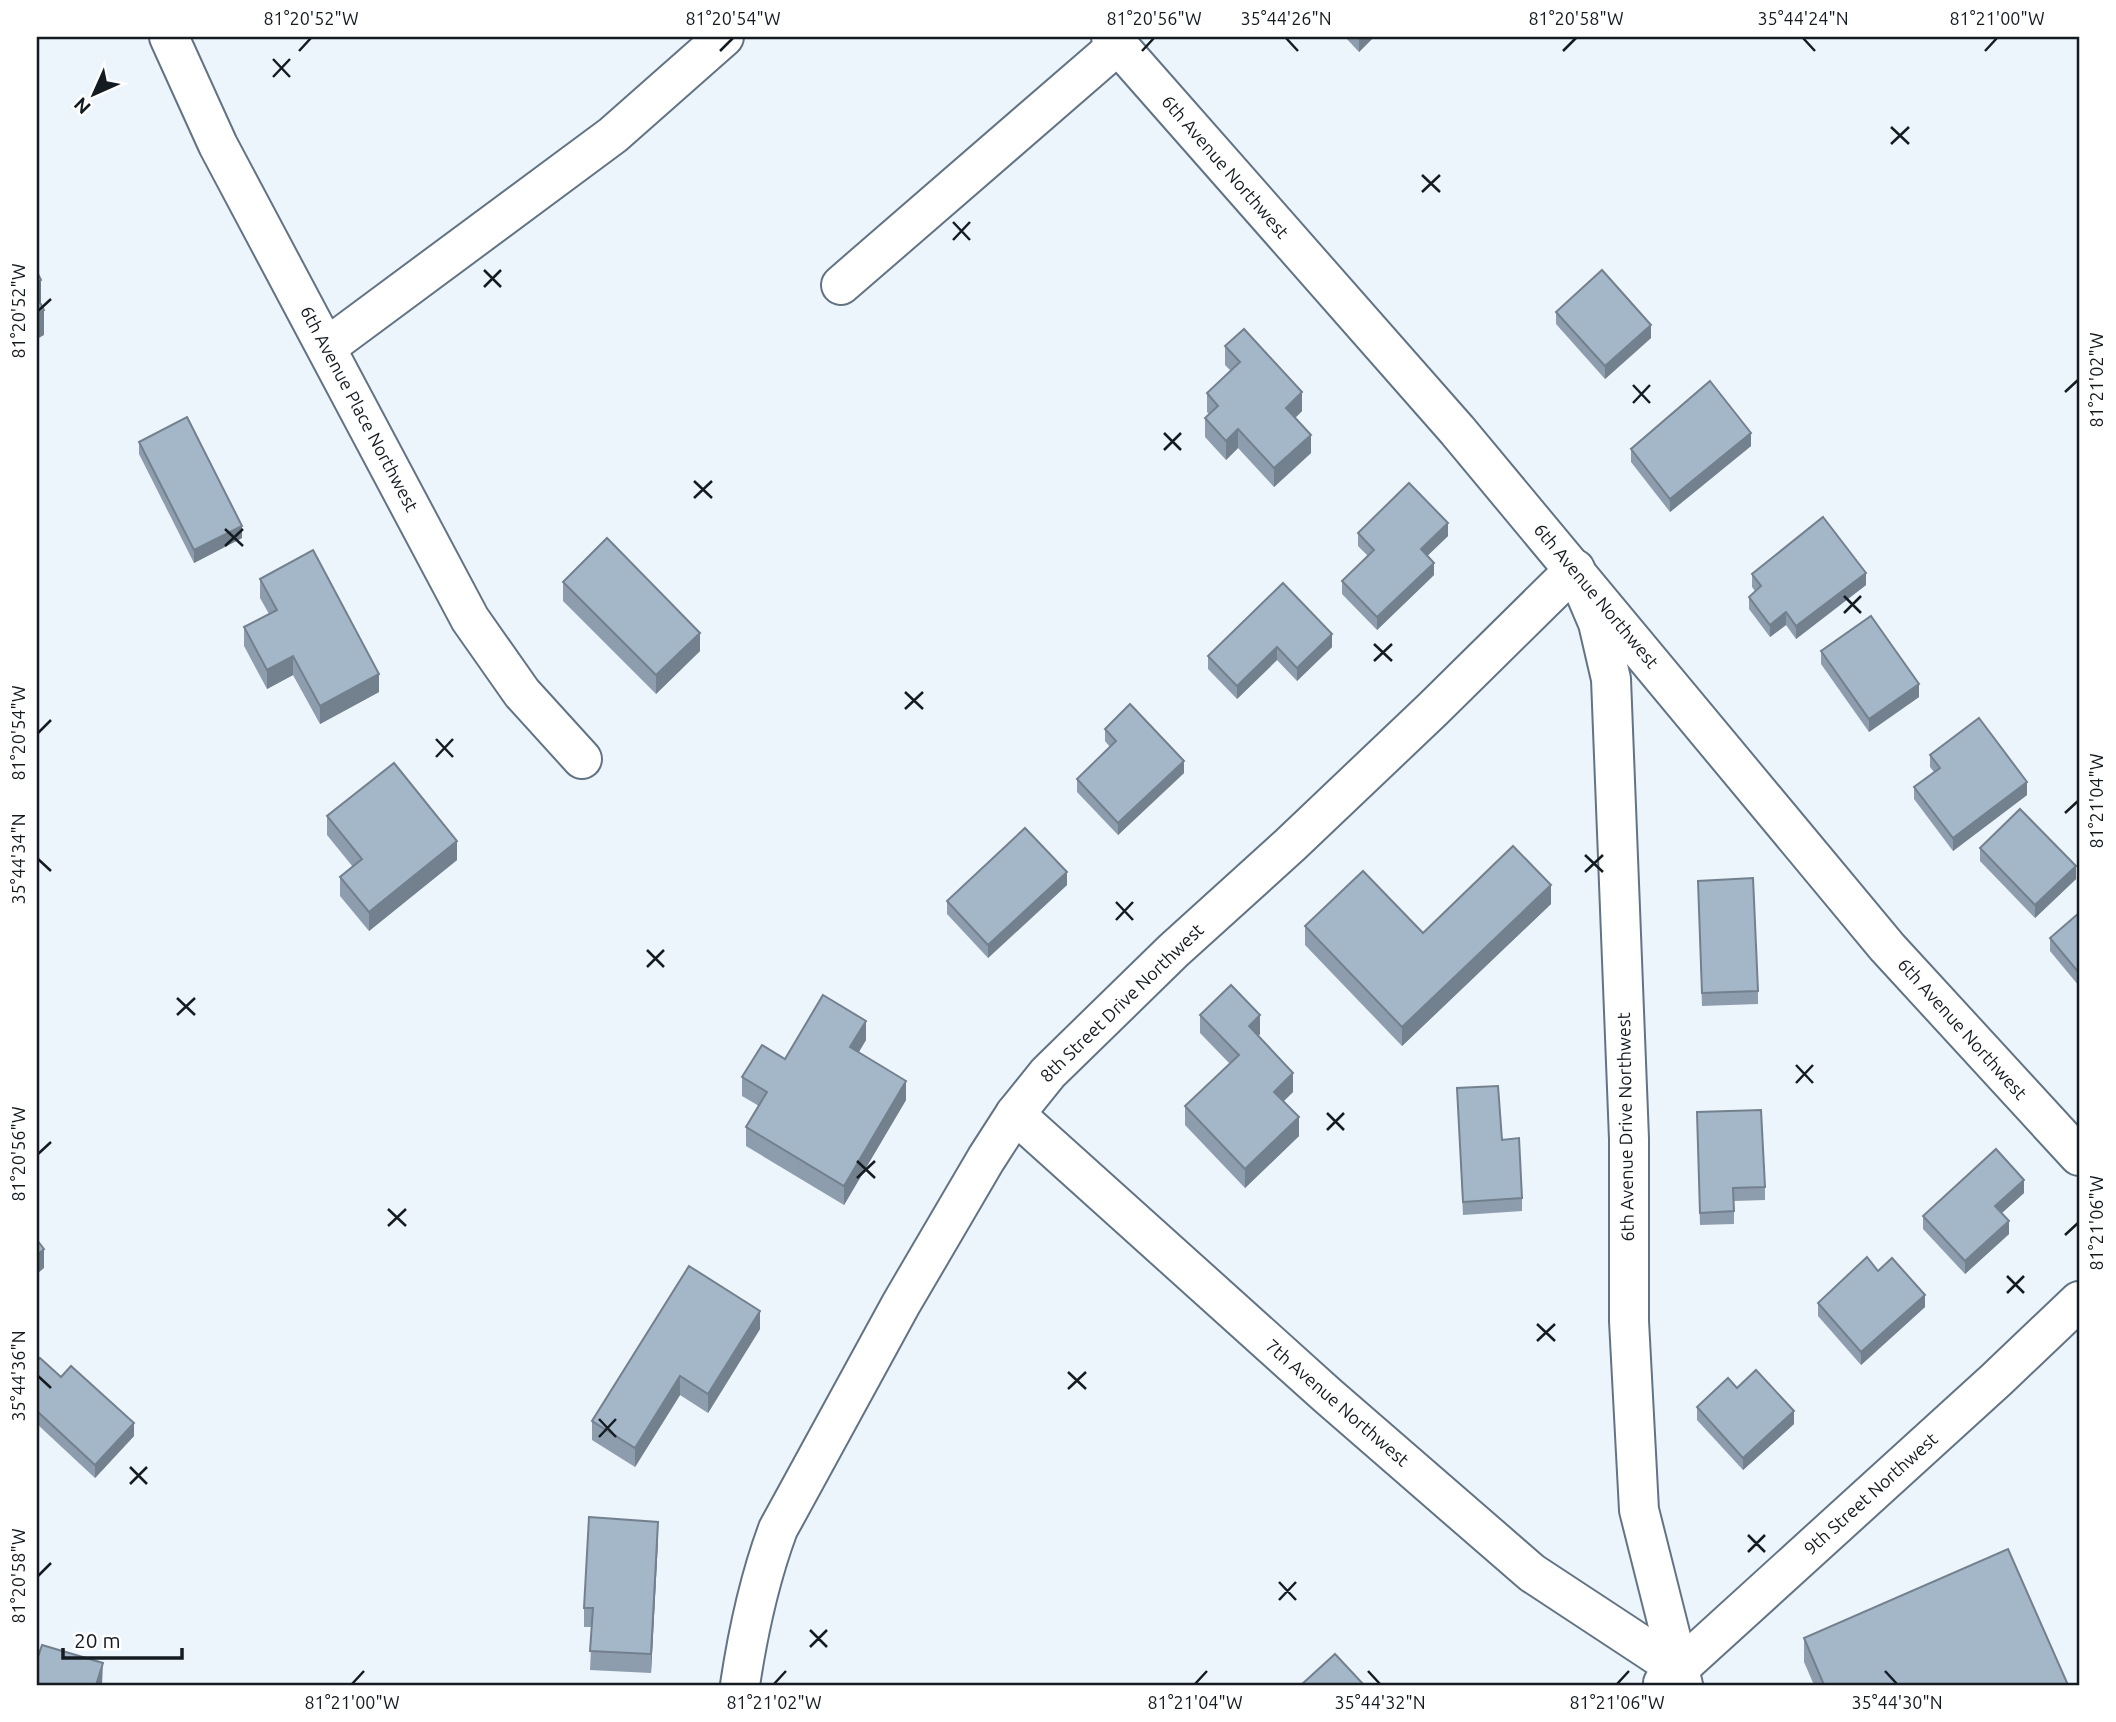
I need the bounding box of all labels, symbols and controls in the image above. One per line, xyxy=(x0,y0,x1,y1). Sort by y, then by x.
text: 81°20'52"W xyxy=(263,8,359,28)
text: 81°20'54"W xyxy=(685,8,781,28)
text: 81°20'56"W xyxy=(1106,8,1202,28)
text: 35°44'26"N xyxy=(1240,8,1332,28)
text: 81°20'58"W xyxy=(1528,8,1624,28)
text: 35°44'24"N xyxy=(1757,8,1849,28)
text: 81°21'00"W xyxy=(1949,8,2045,28)
north arrow xyxy=(60,60,130,130)
street label: 6th Avenue Northwest xyxy=(1158,91,1293,242)
text: N xyxy=(69,93,95,119)
text: 81°20'52"W xyxy=(8,263,28,359)
street label: 6th Avenue Place Northwest xyxy=(297,302,423,515)
text: 81°21'02"W xyxy=(2086,332,2106,428)
street label: 6th Avenue Northwest xyxy=(1530,519,1663,672)
text: 81°20'54"W xyxy=(8,685,28,781)
text: 81°21'04"W xyxy=(2086,753,2106,849)
text: 35°44'34"N xyxy=(8,813,28,905)
street label: 8th Street Drive Northwest xyxy=(1036,919,1207,1086)
street label: 6th Avenue Northwest xyxy=(1894,954,2031,1103)
street label: 6th Avenue Drive Northwest xyxy=(1613,1012,1637,1242)
text: 81°20'56"W xyxy=(8,1106,28,1202)
text: 81°21'06"W xyxy=(2086,1175,2106,1271)
text: 35°44'36"N xyxy=(8,1330,28,1422)
street label: 7th Avenue Northwest xyxy=(1262,1335,1413,1470)
street label: 9th Street Northwest xyxy=(1800,1428,1941,1558)
text: 81°20'58"W xyxy=(8,1528,28,1624)
scale bar xyxy=(63,1617,182,1661)
text: 20 m xyxy=(74,1628,121,1652)
text: 81°21'00"W xyxy=(304,1692,400,1712)
text: 81°21'02"W xyxy=(726,1692,822,1712)
text: 81°21'04"W xyxy=(1147,1692,1243,1712)
text: 35°44'32"N xyxy=(1334,1692,1426,1712)
text: 81°21'06"W xyxy=(1569,1692,1665,1712)
text: 35°44'30"N xyxy=(1851,1692,1943,1712)

